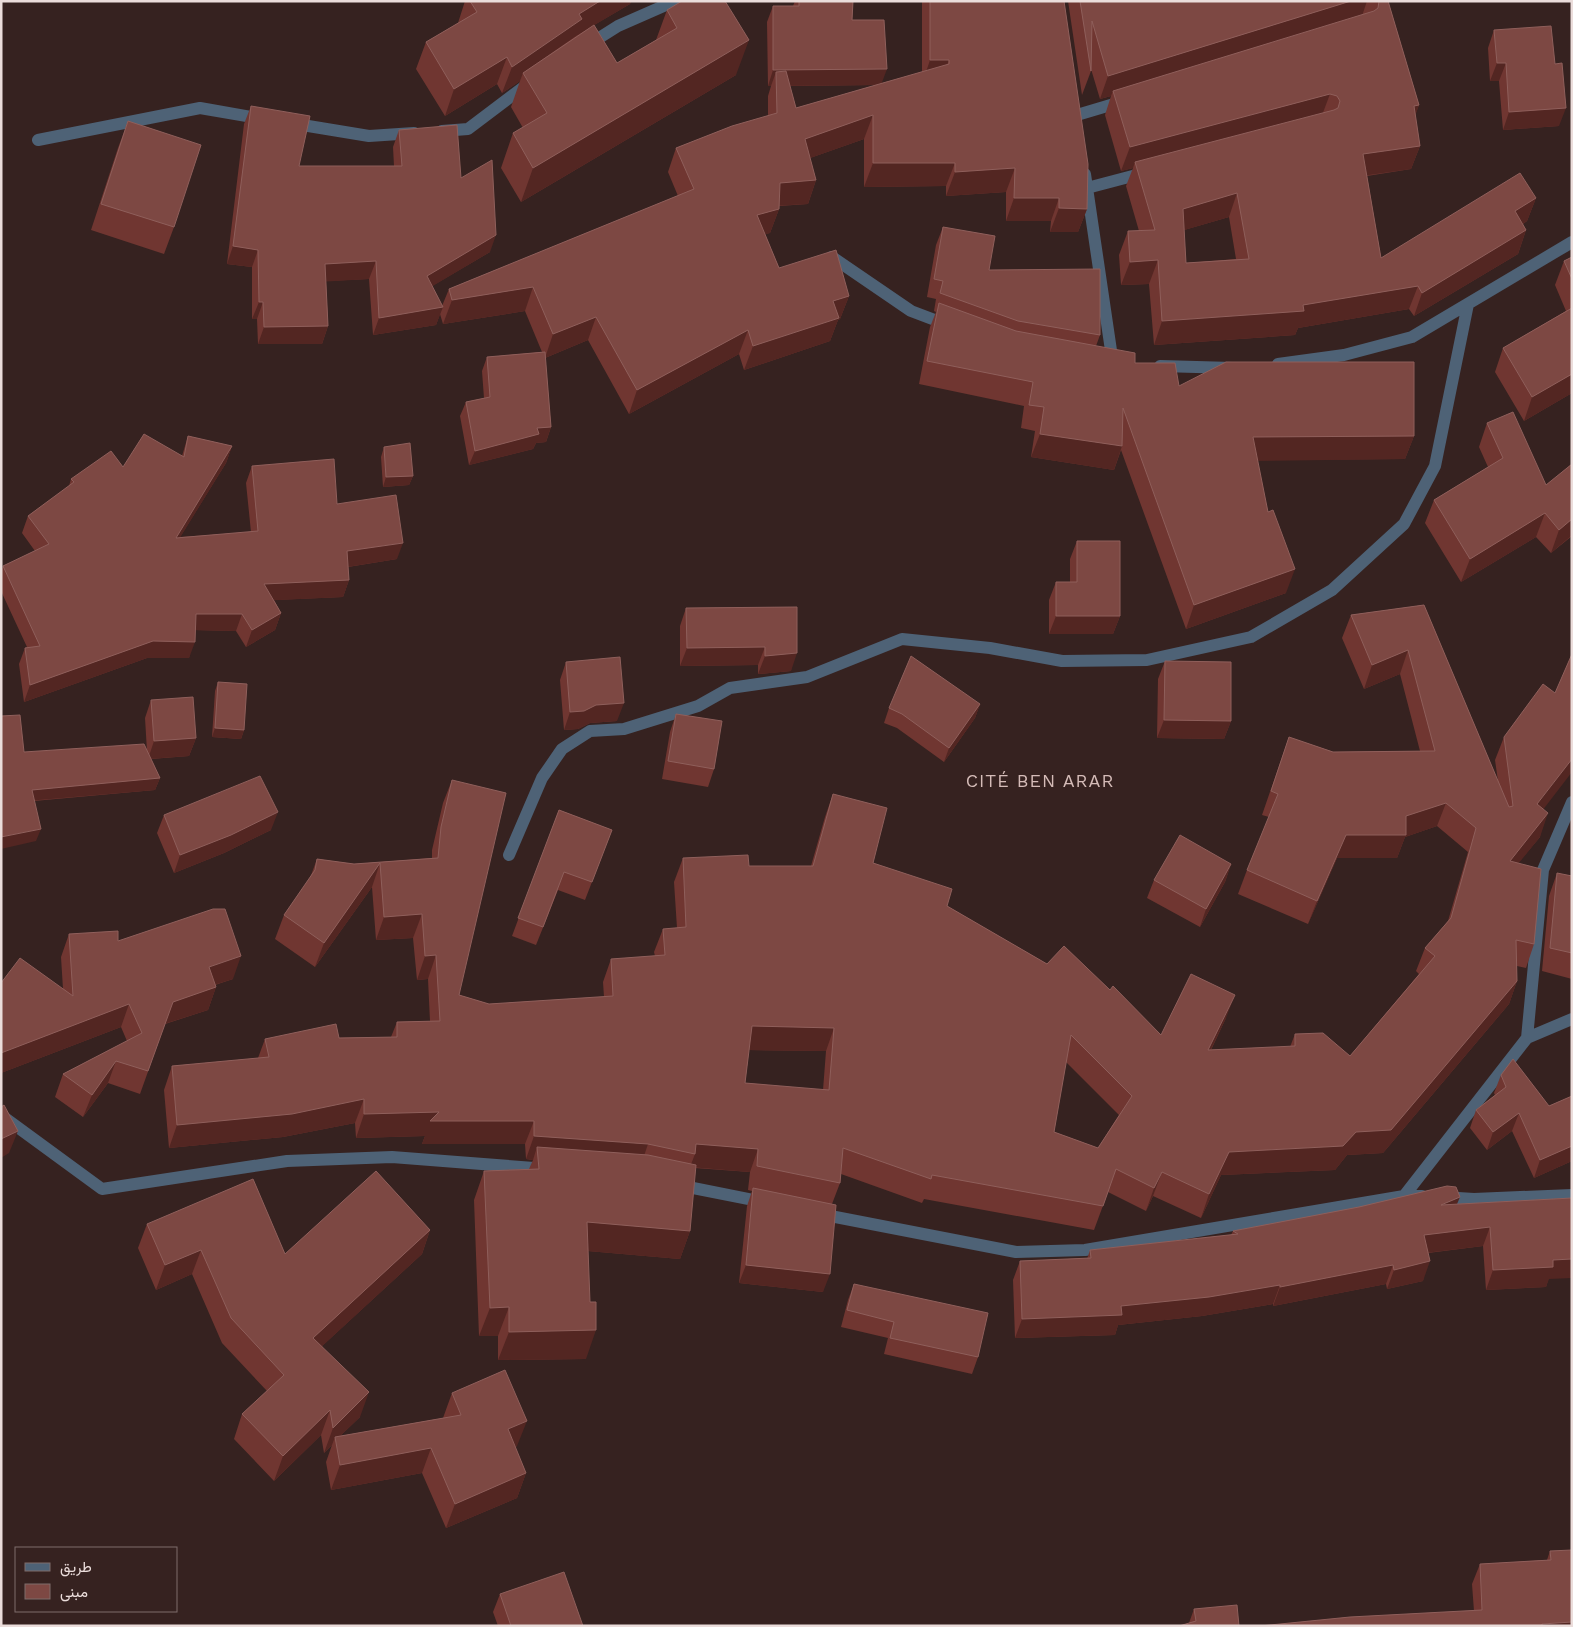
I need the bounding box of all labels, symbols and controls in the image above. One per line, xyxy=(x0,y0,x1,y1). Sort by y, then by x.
district label: CITÉ BEN ARAR xyxy=(966,770,1114,791)
legend xyxy=(15,1547,178,1612)
text: طريق xyxy=(60,1558,92,1577)
text: مبنى xyxy=(60,1583,88,1602)

